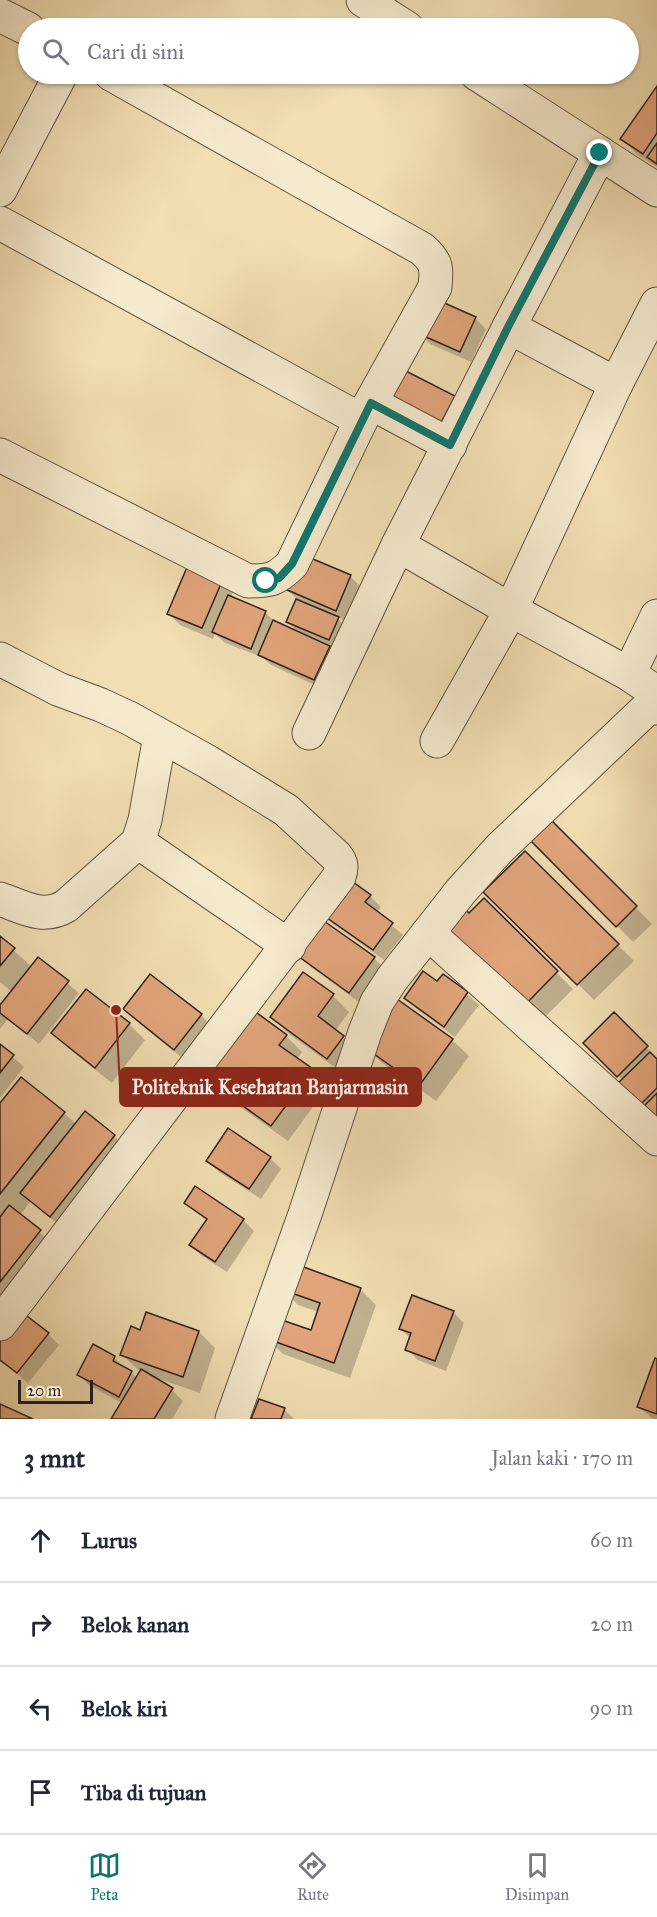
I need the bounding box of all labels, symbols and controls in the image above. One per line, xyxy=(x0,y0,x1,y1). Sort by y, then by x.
search box xyxy=(18,18,639,84)
icon: search xyxy=(39,35,72,68)
text: Cari di sini xyxy=(87,38,184,65)
route end xyxy=(586,139,612,165)
route start xyxy=(252,567,278,593)
callout: Politeknik Kesehatan Banjarmasin xyxy=(120,1068,421,1106)
text: Politeknik Kesehatan Banjarmasin xyxy=(132,1075,409,1100)
scale bar xyxy=(18,1377,93,1404)
text: 20 m xyxy=(27,1381,61,1400)
text: 3 mnt xyxy=(24,1442,85,1474)
text: Jalan kaki · 170 m xyxy=(491,1446,633,1470)
icon: ahead xyxy=(24,1524,57,1557)
text: Lurus xyxy=(81,1527,137,1554)
text: 60 m xyxy=(590,1528,633,1552)
icon: right xyxy=(24,1608,57,1641)
text: Belok kanan xyxy=(81,1611,189,1638)
text: 20 m xyxy=(590,1612,633,1636)
icon: left xyxy=(24,1692,57,1725)
text: Belok kiri xyxy=(81,1695,167,1722)
text: 90 m xyxy=(590,1696,633,1720)
icon: arrive xyxy=(24,1776,57,1809)
text: Tiba di tujuan xyxy=(81,1779,206,1806)
tab: Peta xyxy=(88,1849,121,1904)
tab: Rute xyxy=(296,1849,329,1904)
tab: Disimpan xyxy=(505,1849,569,1904)

